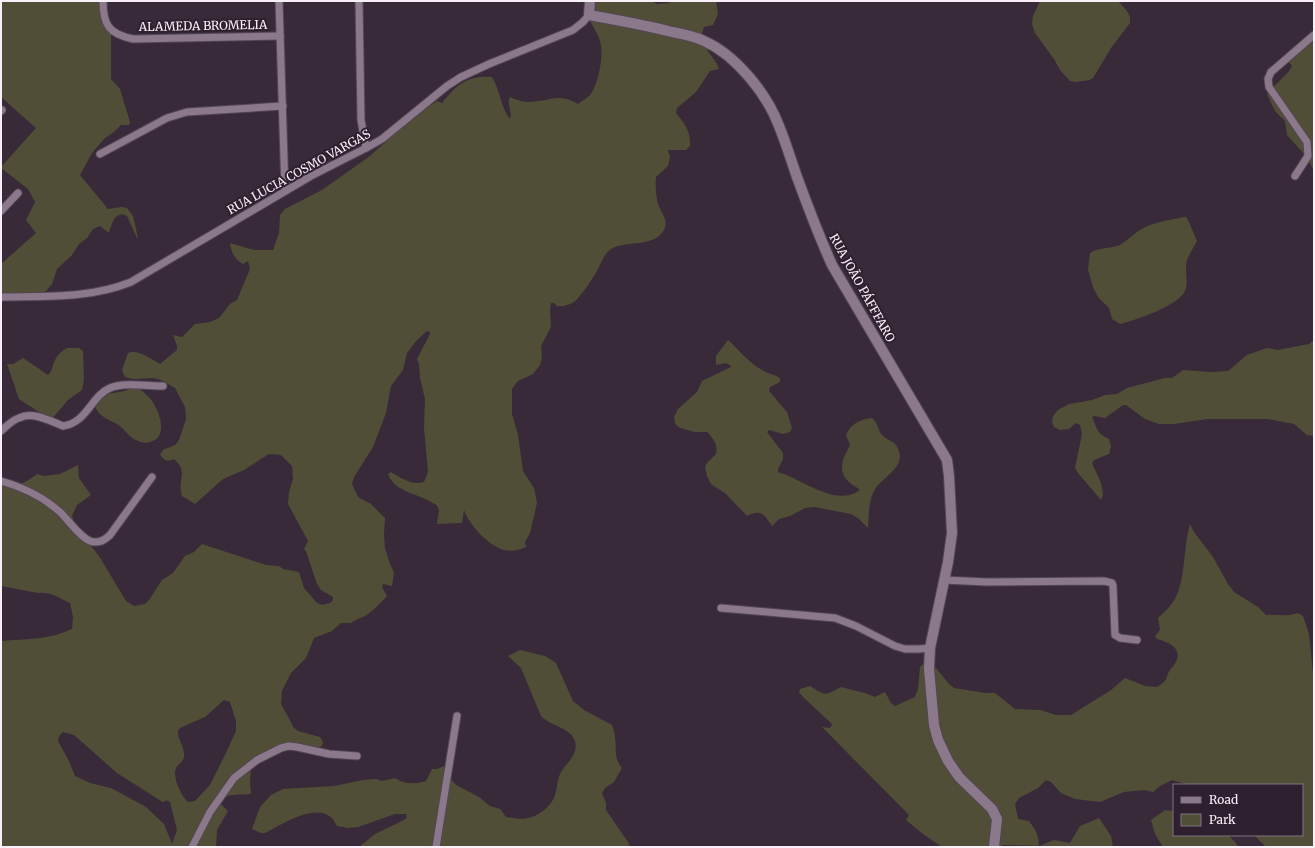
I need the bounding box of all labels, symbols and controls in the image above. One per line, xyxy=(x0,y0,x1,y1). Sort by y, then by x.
street label: ALAMEDA BROMELIA xyxy=(137,17,268,34)
street label: RUA LUCIA COSMO VARGAS xyxy=(224,126,373,217)
street label: RUA JOÃO PÁFFFARO xyxy=(826,231,899,345)
legend xyxy=(1173,784,1303,836)
text: Road xyxy=(1209,792,1238,807)
text: Park xyxy=(1209,812,1236,827)

